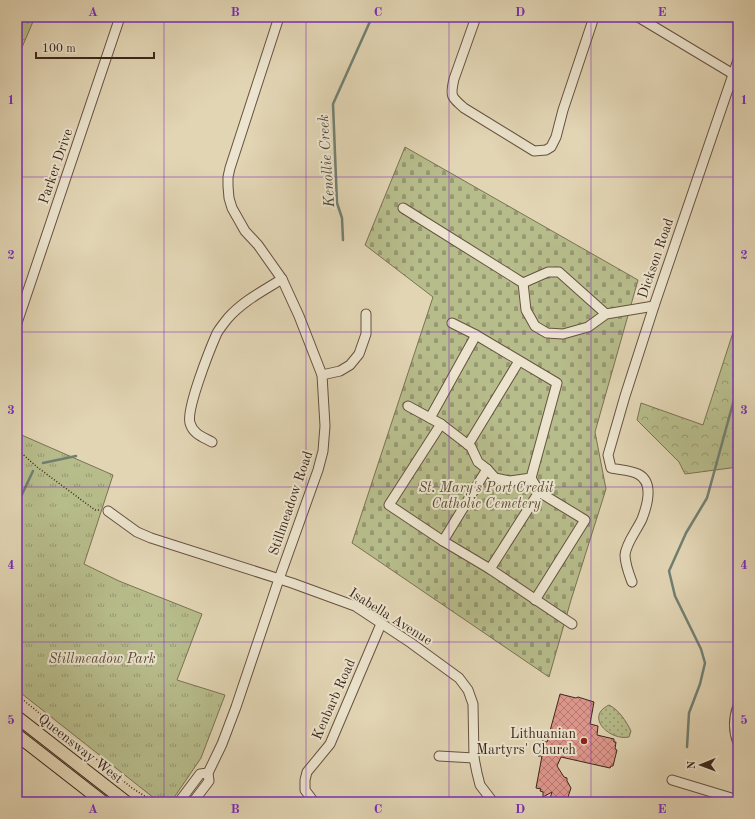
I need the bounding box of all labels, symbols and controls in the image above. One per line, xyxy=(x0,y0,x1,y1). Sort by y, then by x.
text: A xyxy=(88,6,98,19)
text: B xyxy=(230,6,240,19)
text: C xyxy=(374,6,382,19)
text: D xyxy=(515,6,525,19)
text: E xyxy=(658,6,667,19)
scale bar xyxy=(36,34,154,60)
text: 100 m xyxy=(42,43,76,55)
text: 1 xyxy=(7,94,15,107)
text: 1 xyxy=(740,94,748,107)
water label: Kenollie Creek xyxy=(317,114,338,209)
street label: Parker Drive xyxy=(37,127,75,206)
street label: Dickson Road xyxy=(636,216,676,300)
text: 2 xyxy=(7,249,15,262)
text: 2 xyxy=(740,249,748,262)
text: 3 xyxy=(7,404,15,417)
text: 3 xyxy=(740,404,748,417)
street label: Stillmeadow Road xyxy=(267,449,315,557)
park label: St. Mary's Port Credit Catholic Cemetery xyxy=(418,481,554,512)
text: 4 xyxy=(7,559,15,572)
text: 4 xyxy=(740,559,748,572)
street label: Isabella Avenue xyxy=(346,586,434,648)
park label: Stillmeadow Park xyxy=(48,652,156,666)
street label: Kenbarb Road xyxy=(310,657,358,742)
street label: Queensway West xyxy=(35,711,125,786)
text: 5 xyxy=(7,714,15,727)
text: 5 xyxy=(740,714,748,727)
place label: Lithuanian Martyrs' Church xyxy=(476,727,576,757)
marker: Lithuanian Martyrs' Church xyxy=(579,736,589,746)
north arrow xyxy=(681,745,721,785)
text: N xyxy=(687,760,698,769)
text: A xyxy=(88,803,98,816)
text: B xyxy=(230,803,240,816)
text: C xyxy=(374,803,382,816)
text: D xyxy=(515,803,525,816)
text: E xyxy=(658,803,667,816)

